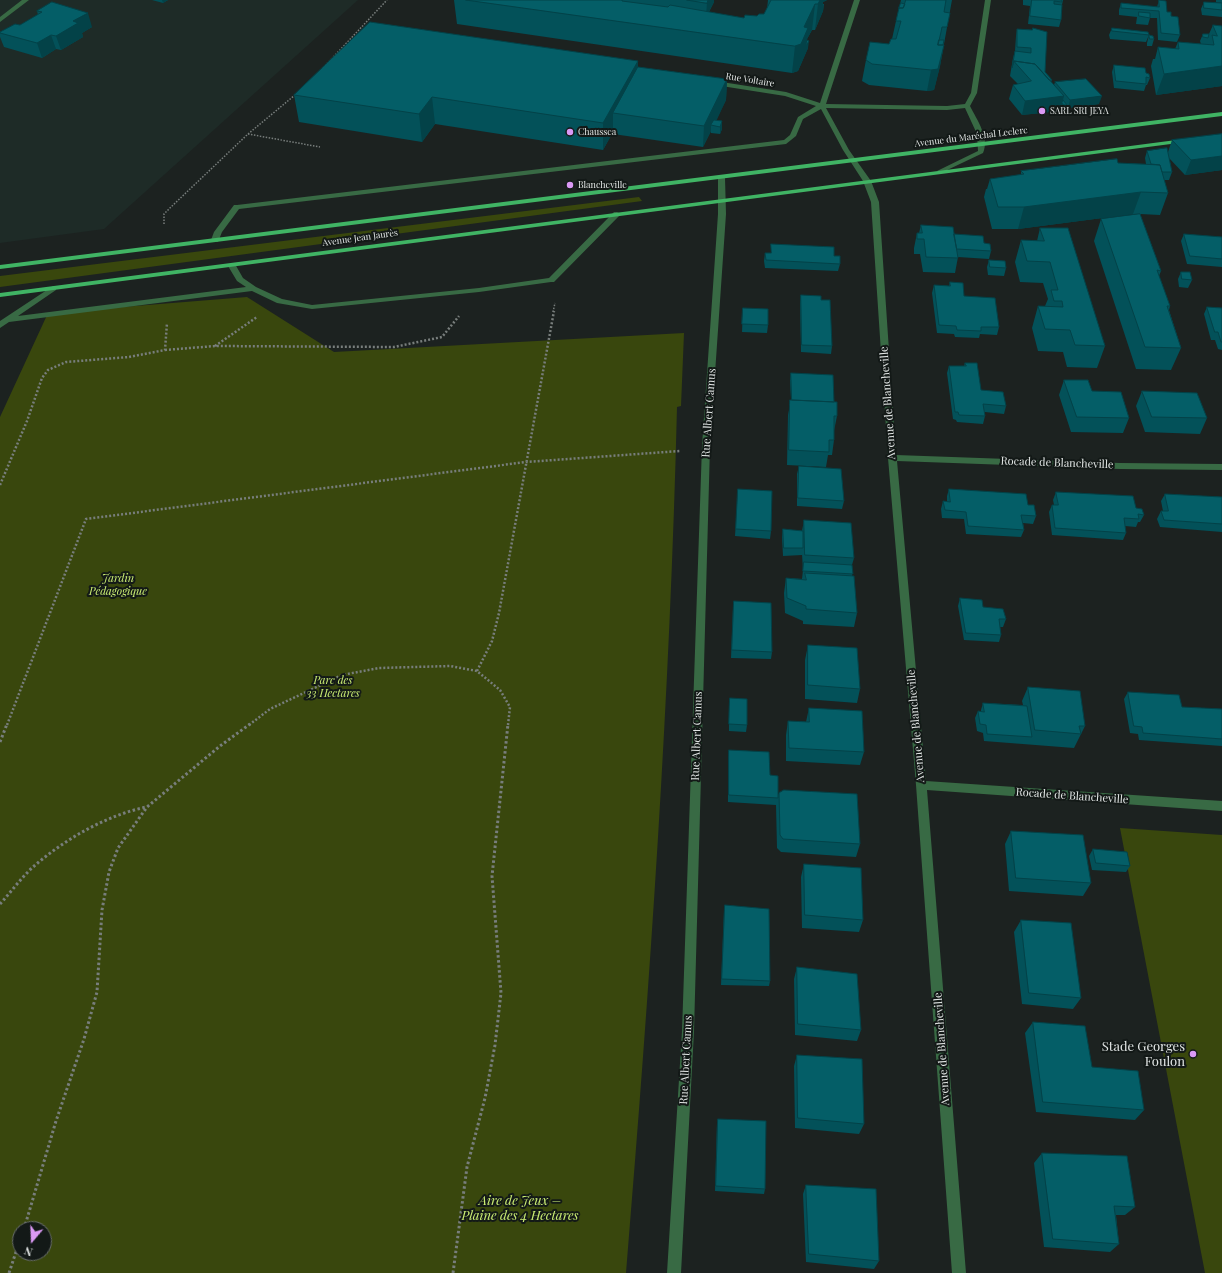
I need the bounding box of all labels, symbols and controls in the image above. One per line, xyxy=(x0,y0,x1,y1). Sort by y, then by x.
street label: Rue Voltaire xyxy=(725,71,775,89)
marker: SARL SRI JEYA xyxy=(1037,106,1047,116)
place label: SARL SRI JEYA xyxy=(1050,106,1109,116)
street label: Avenue du Maréchal Leclerc xyxy=(914,125,1028,149)
marker: Chaussea xyxy=(565,127,575,137)
place label: Chaussea xyxy=(578,127,616,137)
marker: Blancheville xyxy=(565,180,575,190)
place label: Blancheville xyxy=(578,180,627,190)
street label: Avenue Jean Jaurès xyxy=(322,227,398,249)
street label: Avenue de Blancheville xyxy=(877,346,899,460)
street label: Rue Albert Camus xyxy=(699,368,719,458)
street label: Rocade de Blancheville xyxy=(1000,454,1114,472)
park label: Jardin Pédagogique xyxy=(89,572,147,598)
street label: Avenue de Blancheville xyxy=(904,669,928,783)
park label: Parc des 33 Hectares xyxy=(306,674,360,700)
street label: Rue Albert Camus xyxy=(689,691,705,781)
street label: Rocade de Blancheville xyxy=(1015,785,1129,807)
street label: Avenue de Blancheville xyxy=(931,992,953,1106)
street label: Rue Albert Camus xyxy=(677,1015,695,1105)
place label: Stade Georges Foulon xyxy=(1102,1039,1185,1070)
marker: Stade Georges Foulon xyxy=(1188,1049,1198,1059)
park label: Aire de Jeux – Plaine des 4 Hectares xyxy=(462,1193,578,1224)
north arrow xyxy=(12,1221,52,1261)
text: N xyxy=(22,1243,34,1260)

